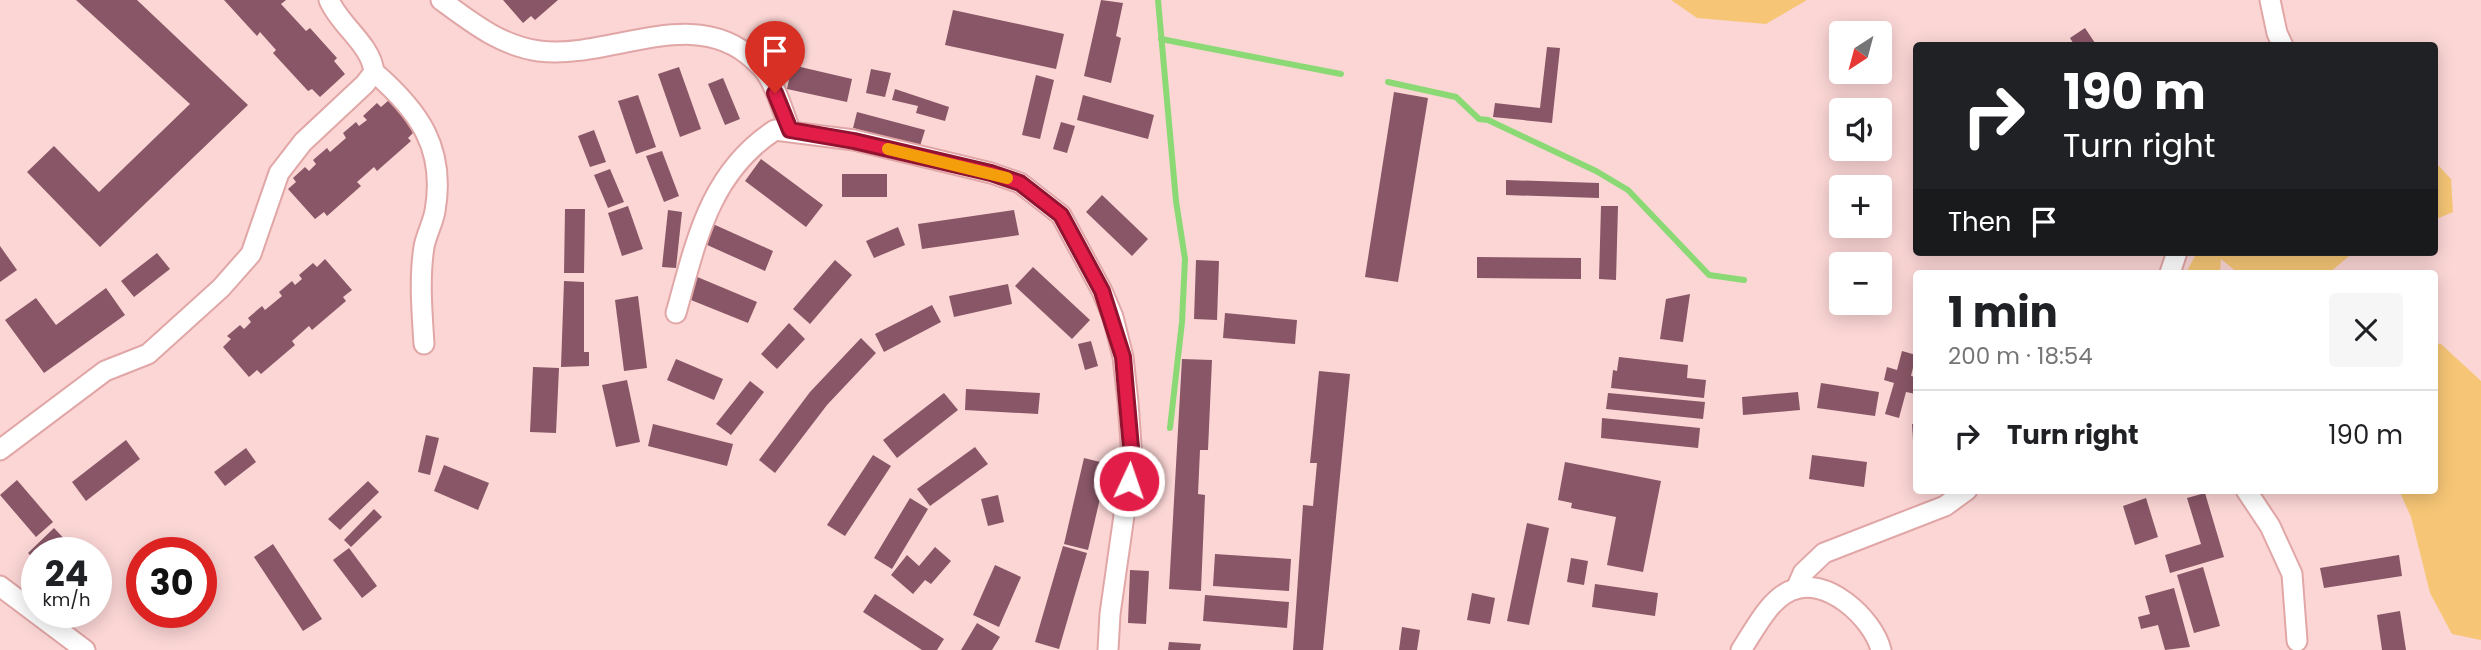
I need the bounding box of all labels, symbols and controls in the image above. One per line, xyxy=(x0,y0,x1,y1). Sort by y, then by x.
pin xyxy=(745,21,805,93)
north arrow xyxy=(1829,21,1892,84)
map controls xyxy=(1829,21,1892,315)
icon: arrive xyxy=(756,32,794,70)
text: 190 m xyxy=(2063,58,2206,126)
icon: right xyxy=(1948,70,2039,161)
button: sound xyxy=(1829,98,1892,161)
text: Turn right xyxy=(2063,123,2215,168)
button: + xyxy=(1829,175,1892,238)
icon: arrive xyxy=(2025,203,2063,241)
text: Then xyxy=(1948,204,2011,240)
button: − xyxy=(1829,252,1892,315)
text: 1 min xyxy=(1948,283,2058,342)
button: close xyxy=(2329,293,2403,367)
text: 200 m · 18:54 xyxy=(1948,340,2093,372)
icon: right xyxy=(1948,417,1986,455)
text: Turn right xyxy=(2007,417,2139,453)
text: 190 m xyxy=(2328,417,2403,453)
position arrow xyxy=(1092,444,1166,518)
speed limit sign: 30 xyxy=(126,537,217,628)
text: 24 xyxy=(45,549,88,598)
text: km/h xyxy=(43,587,90,612)

